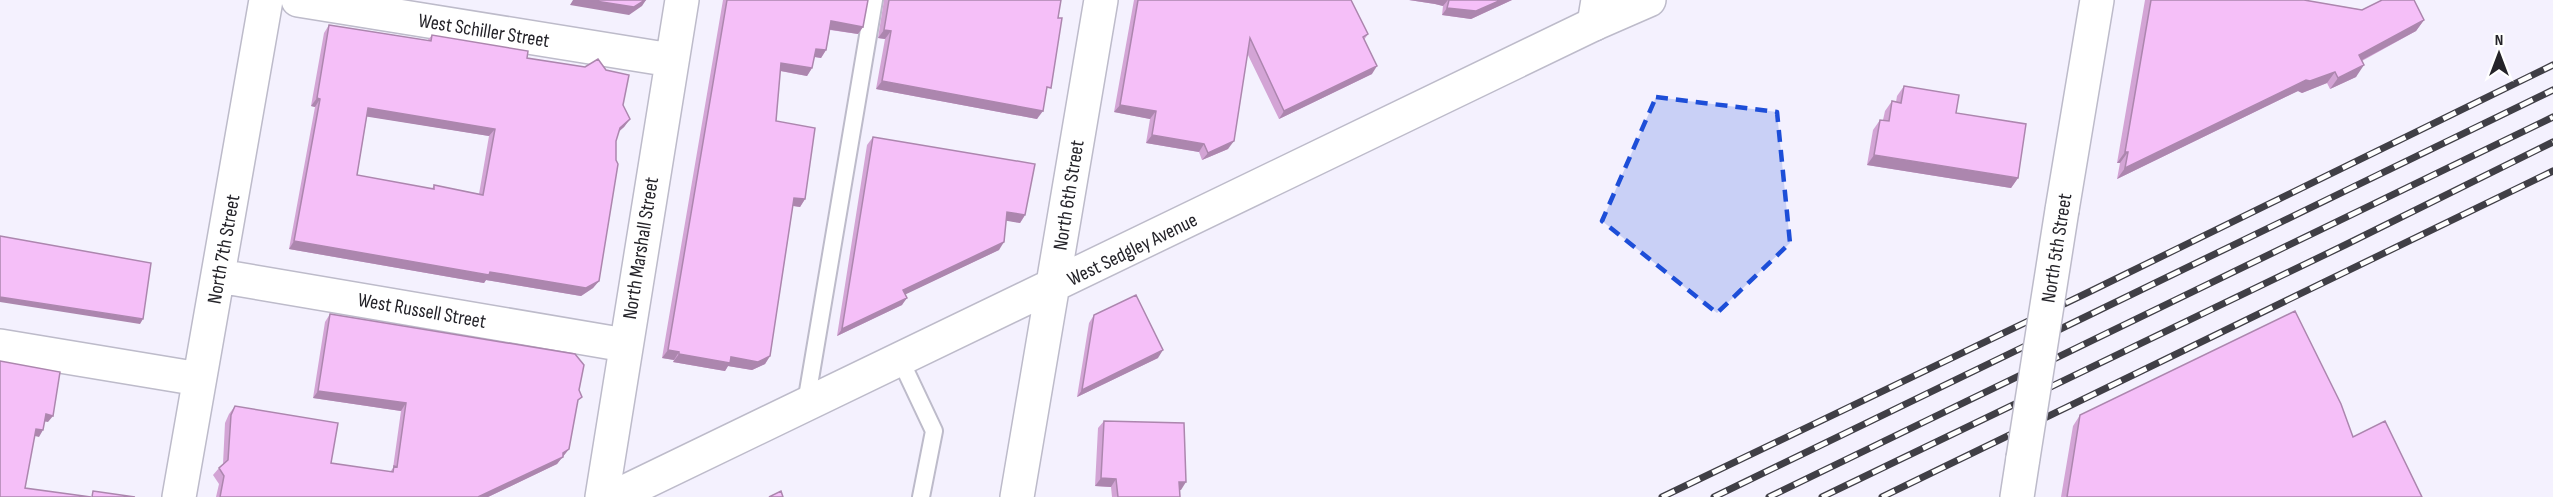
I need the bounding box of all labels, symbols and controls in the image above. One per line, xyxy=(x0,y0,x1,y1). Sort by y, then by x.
street label: West Schiller Street xyxy=(416,9,551,53)
north arrow xyxy=(2469,24,2529,84)
text: N xyxy=(2495,31,2503,50)
street label: North 6th Street xyxy=(1048,138,1090,252)
street label: North Marshall Street xyxy=(618,175,664,321)
street label: North 5th Street xyxy=(2037,192,2077,305)
street label: North 7th Street xyxy=(203,193,245,306)
street label: West Sedgley Avenue xyxy=(1064,208,1201,292)
street label: West Russell Street xyxy=(356,288,488,334)

